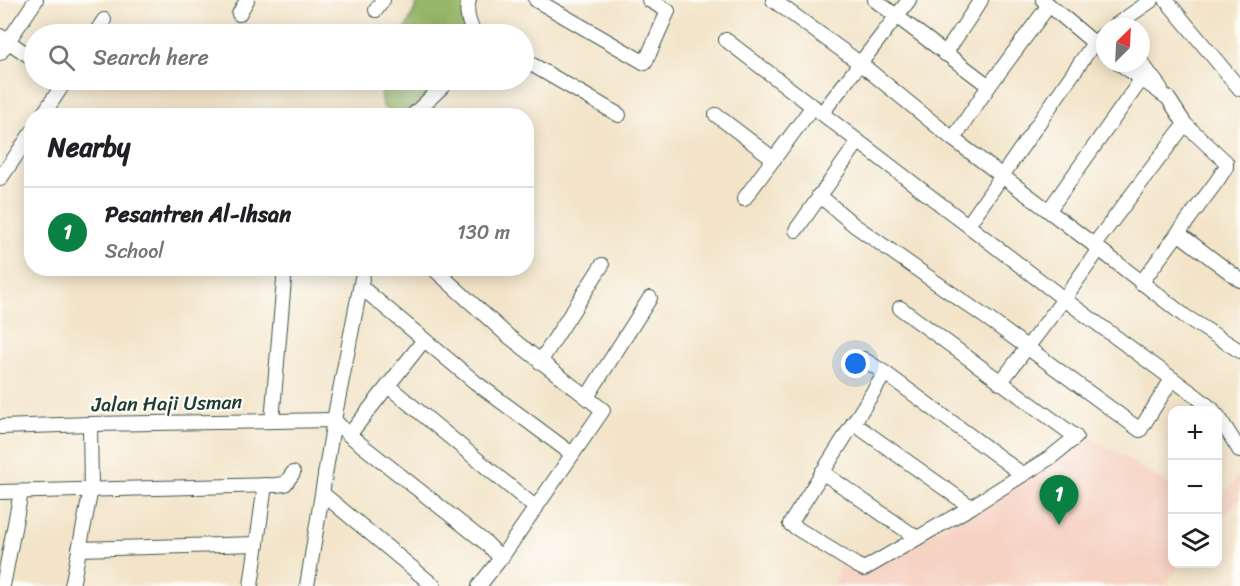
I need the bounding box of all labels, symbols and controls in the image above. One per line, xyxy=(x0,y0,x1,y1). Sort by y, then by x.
north arrow xyxy=(1096,18,1150,72)
search box xyxy=(24,24,534,90)
text: Search here xyxy=(93,38,209,77)
icon: search xyxy=(45,41,78,74)
text: Nearby xyxy=(48,124,130,170)
text: Pesantren Al-Ihsan xyxy=(105,195,291,234)
text: 1 xyxy=(63,215,72,250)
text: 130 m xyxy=(457,215,510,250)
text: School xyxy=(105,234,164,269)
your location xyxy=(841,349,870,378)
street label: Jalan Haji Usman xyxy=(90,385,243,422)
map controls xyxy=(1168,406,1222,568)
button: + xyxy=(1168,406,1222,460)
button: − xyxy=(1168,460,1222,514)
pin: 1 xyxy=(1040,476,1078,525)
button: layers xyxy=(1168,514,1222,568)

